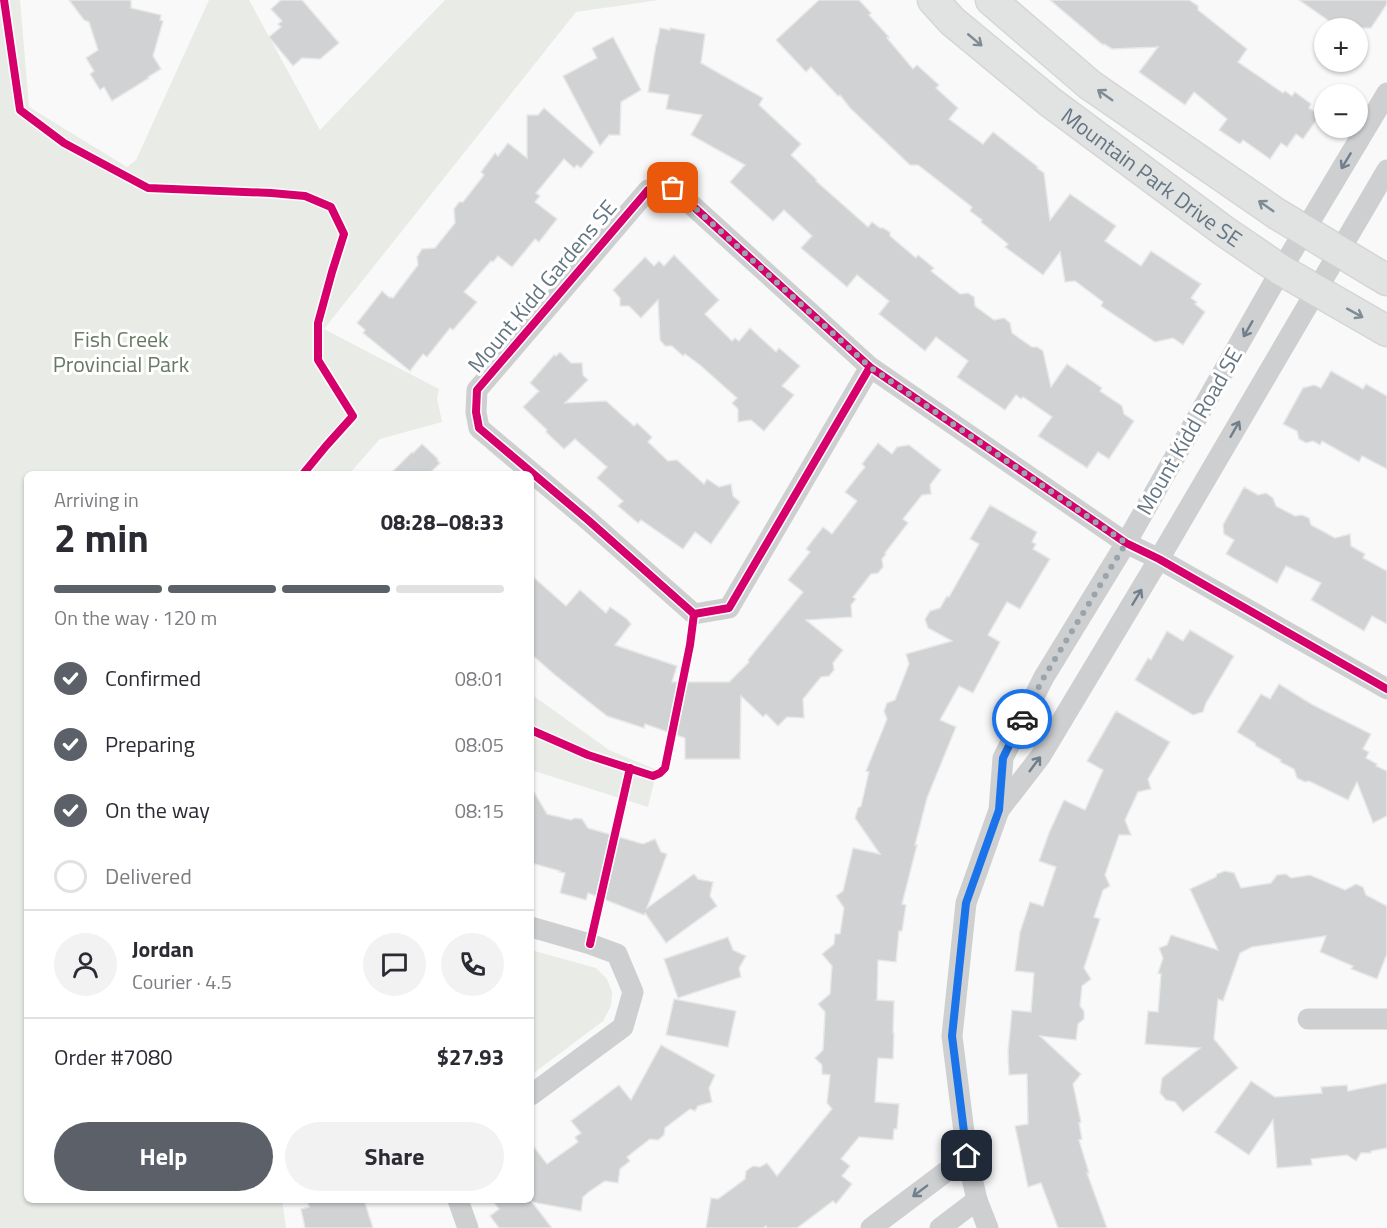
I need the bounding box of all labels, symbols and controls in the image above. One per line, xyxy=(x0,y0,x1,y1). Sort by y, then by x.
map controls xyxy=(1314,18,1368,138)
button: + xyxy=(1314,18,1368,72)
one-way arrow xyxy=(967,34,983,47)
button: − xyxy=(1314,84,1368,138)
one-way arrow xyxy=(1097,89,1114,101)
street label: Mountain Park Drive SE xyxy=(1054,99,1249,256)
one-way arrow xyxy=(1340,152,1352,169)
pin xyxy=(647,162,698,213)
icon: bag xyxy=(656,171,689,204)
street label: Mount Kidd Gardens SE xyxy=(459,192,625,380)
one-way arrow xyxy=(1258,200,1274,212)
one-way arrow xyxy=(1345,308,1363,319)
one-way arrow xyxy=(1241,320,1253,337)
park label: Fish Creek Provincial Park xyxy=(53,322,190,381)
street label: Mount Kidd Road SE xyxy=(1127,341,1251,521)
one-way arrow xyxy=(1230,421,1242,438)
text: Arriving in xyxy=(54,484,139,515)
text: 08:28–08:33 xyxy=(381,505,504,539)
text: 2 min xyxy=(54,508,149,567)
one-way arrow xyxy=(1131,589,1143,606)
text: On the way · 120 m xyxy=(54,602,217,633)
text: Confirmed xyxy=(105,661,201,695)
icon: check xyxy=(54,662,87,695)
text: 08:01 xyxy=(455,663,504,694)
courier xyxy=(992,689,1052,749)
icon: car xyxy=(1006,703,1039,736)
text: Preparing xyxy=(105,727,195,761)
icon: check xyxy=(54,728,87,761)
text: 08:05 xyxy=(455,729,504,760)
one-way arrow xyxy=(1029,756,1041,772)
text: On the way xyxy=(105,793,210,827)
icon: check xyxy=(54,794,87,827)
text: 08:15 xyxy=(455,795,504,826)
text: Delivered xyxy=(105,859,192,893)
text: Jordan xyxy=(132,932,194,966)
button: person xyxy=(54,933,117,996)
button: chat xyxy=(363,933,426,996)
button: phone xyxy=(441,933,504,996)
text: Courier · 4.5 xyxy=(132,966,232,997)
text: Order #7080 xyxy=(54,1040,173,1074)
text: $27.93 xyxy=(437,1040,504,1074)
button: Help xyxy=(54,1122,273,1191)
button: Share xyxy=(285,1122,504,1191)
pin xyxy=(941,1130,992,1181)
icon: home xyxy=(950,1139,983,1172)
one-way arrow xyxy=(912,1185,928,1198)

